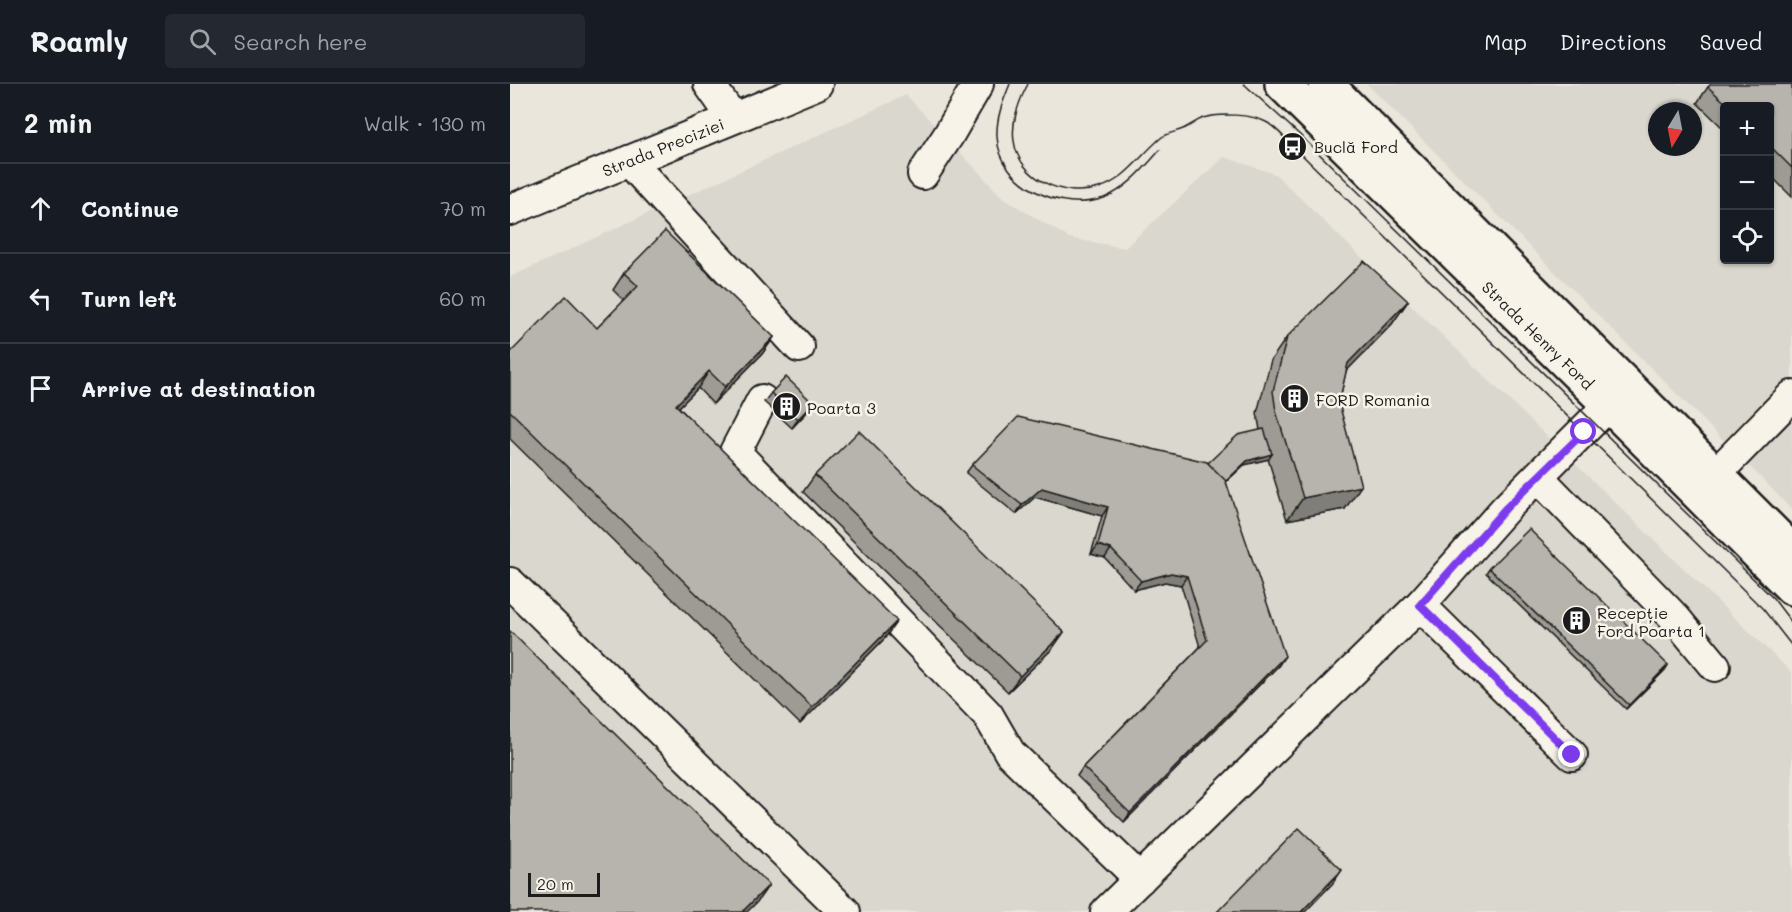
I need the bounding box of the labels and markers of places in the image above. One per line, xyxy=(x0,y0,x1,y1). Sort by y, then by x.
bus stop icon: Buclă Ford xyxy=(1277,130,1309,162)
place label: Buclă Ford xyxy=(1314,136,1398,157)
building icon: FORD Romania xyxy=(1279,383,1311,415)
place label: FORD Romania xyxy=(1316,389,1430,410)
building icon: Poarta 3 xyxy=(770,391,802,423)
place label: Poarta 3 xyxy=(807,397,876,418)
place label: Recepție Ford Poarta 1 xyxy=(1597,602,1705,641)
building icon: Recepție Ford Poarta 1 xyxy=(1560,605,1592,637)

